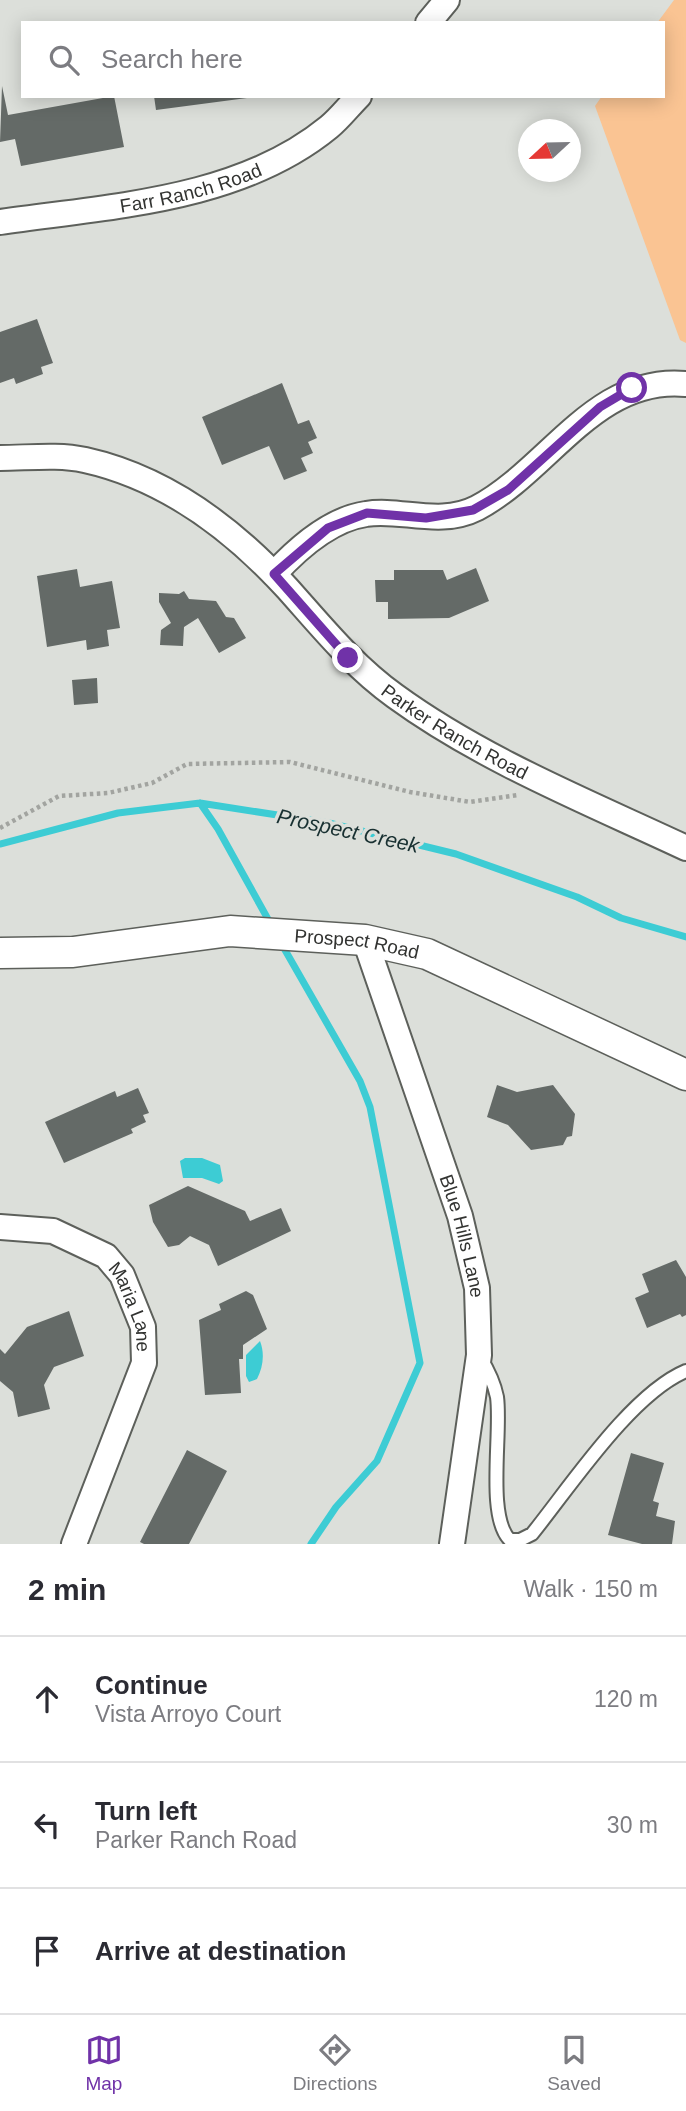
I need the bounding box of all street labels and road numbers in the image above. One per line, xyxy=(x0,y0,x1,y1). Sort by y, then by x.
street label: Farr Ranch Road xyxy=(118,159,265,217)
street label: Parker Ranch Road xyxy=(377,680,531,784)
street label: Prospect Road xyxy=(294,925,421,963)
street label: Blue Hills Lane xyxy=(435,1172,487,1298)
street label: Maria Lane xyxy=(104,1258,154,1352)

